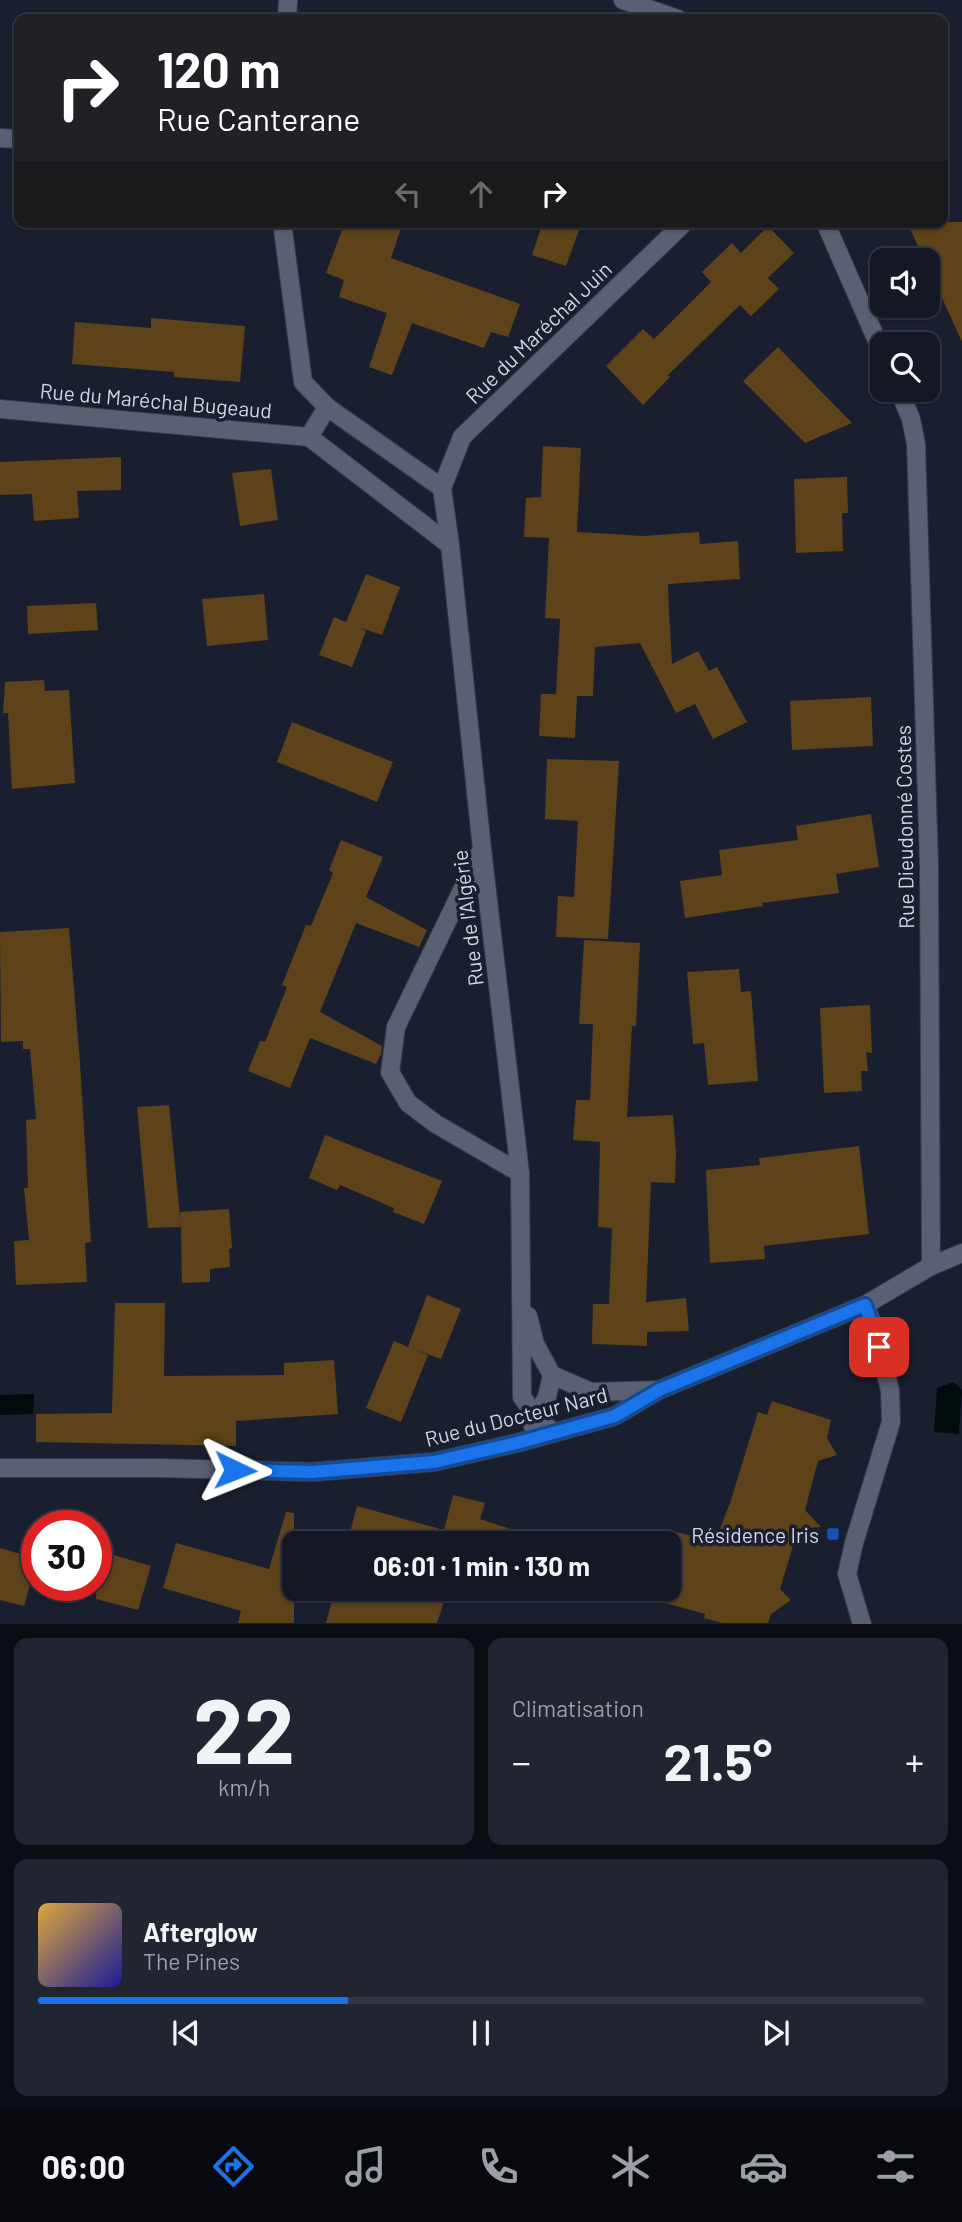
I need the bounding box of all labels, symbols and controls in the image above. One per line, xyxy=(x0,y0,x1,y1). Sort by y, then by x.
text: 120 m xyxy=(157,39,280,98)
icon: right xyxy=(42,42,133,133)
text: Rue Canterane xyxy=(157,99,360,137)
icon: left xyxy=(389,175,427,213)
icon: ahead xyxy=(462,175,500,213)
icon: right xyxy=(535,175,573,213)
map controls xyxy=(870,248,940,402)
button: sound xyxy=(870,248,940,318)
street label: Rue du Maréchal Juin xyxy=(460,256,616,408)
button: search xyxy=(870,332,940,402)
street label: Rue du Maréchal Bugeaud xyxy=(39,377,273,423)
street label: Rue Dieudonné Costes xyxy=(890,725,918,929)
street label: Rue de l'Algérie xyxy=(446,849,488,987)
pin xyxy=(849,1317,909,1377)
icon: arrive xyxy=(860,1328,898,1366)
street label: Rue du Docteur Nard xyxy=(422,1381,610,1451)
position arrow xyxy=(198,1433,272,1507)
speed limit sign: 30 xyxy=(21,1510,112,1601)
place label: Résidence Iris xyxy=(691,1522,819,1547)
marker: Résidence Iris xyxy=(825,1526,841,1542)
text: 06:01 · 1 min · 130 m xyxy=(373,1550,590,1581)
text: 22 xyxy=(193,1673,295,1782)
text: Climatisation xyxy=(512,1694,644,1722)
text: 21.5° xyxy=(664,1729,772,1791)
text: − xyxy=(512,1738,531,1784)
text: + xyxy=(905,1738,924,1784)
text: km/h xyxy=(218,1773,270,1801)
text: Afterglow xyxy=(143,1916,258,1947)
text: The Pines xyxy=(143,1947,240,1975)
icon: previous xyxy=(167,2014,205,2052)
icon: pause xyxy=(462,2014,500,2052)
icon: next xyxy=(757,2014,795,2052)
icon: directions xyxy=(209,2142,258,2191)
icon: music xyxy=(341,2142,390,2191)
icon: phone xyxy=(474,2142,523,2191)
icon: climate xyxy=(606,2142,655,2191)
icon: car xyxy=(739,2142,788,2191)
icon: filters xyxy=(871,2142,920,2191)
text: 06:00 xyxy=(42,2147,125,2185)

